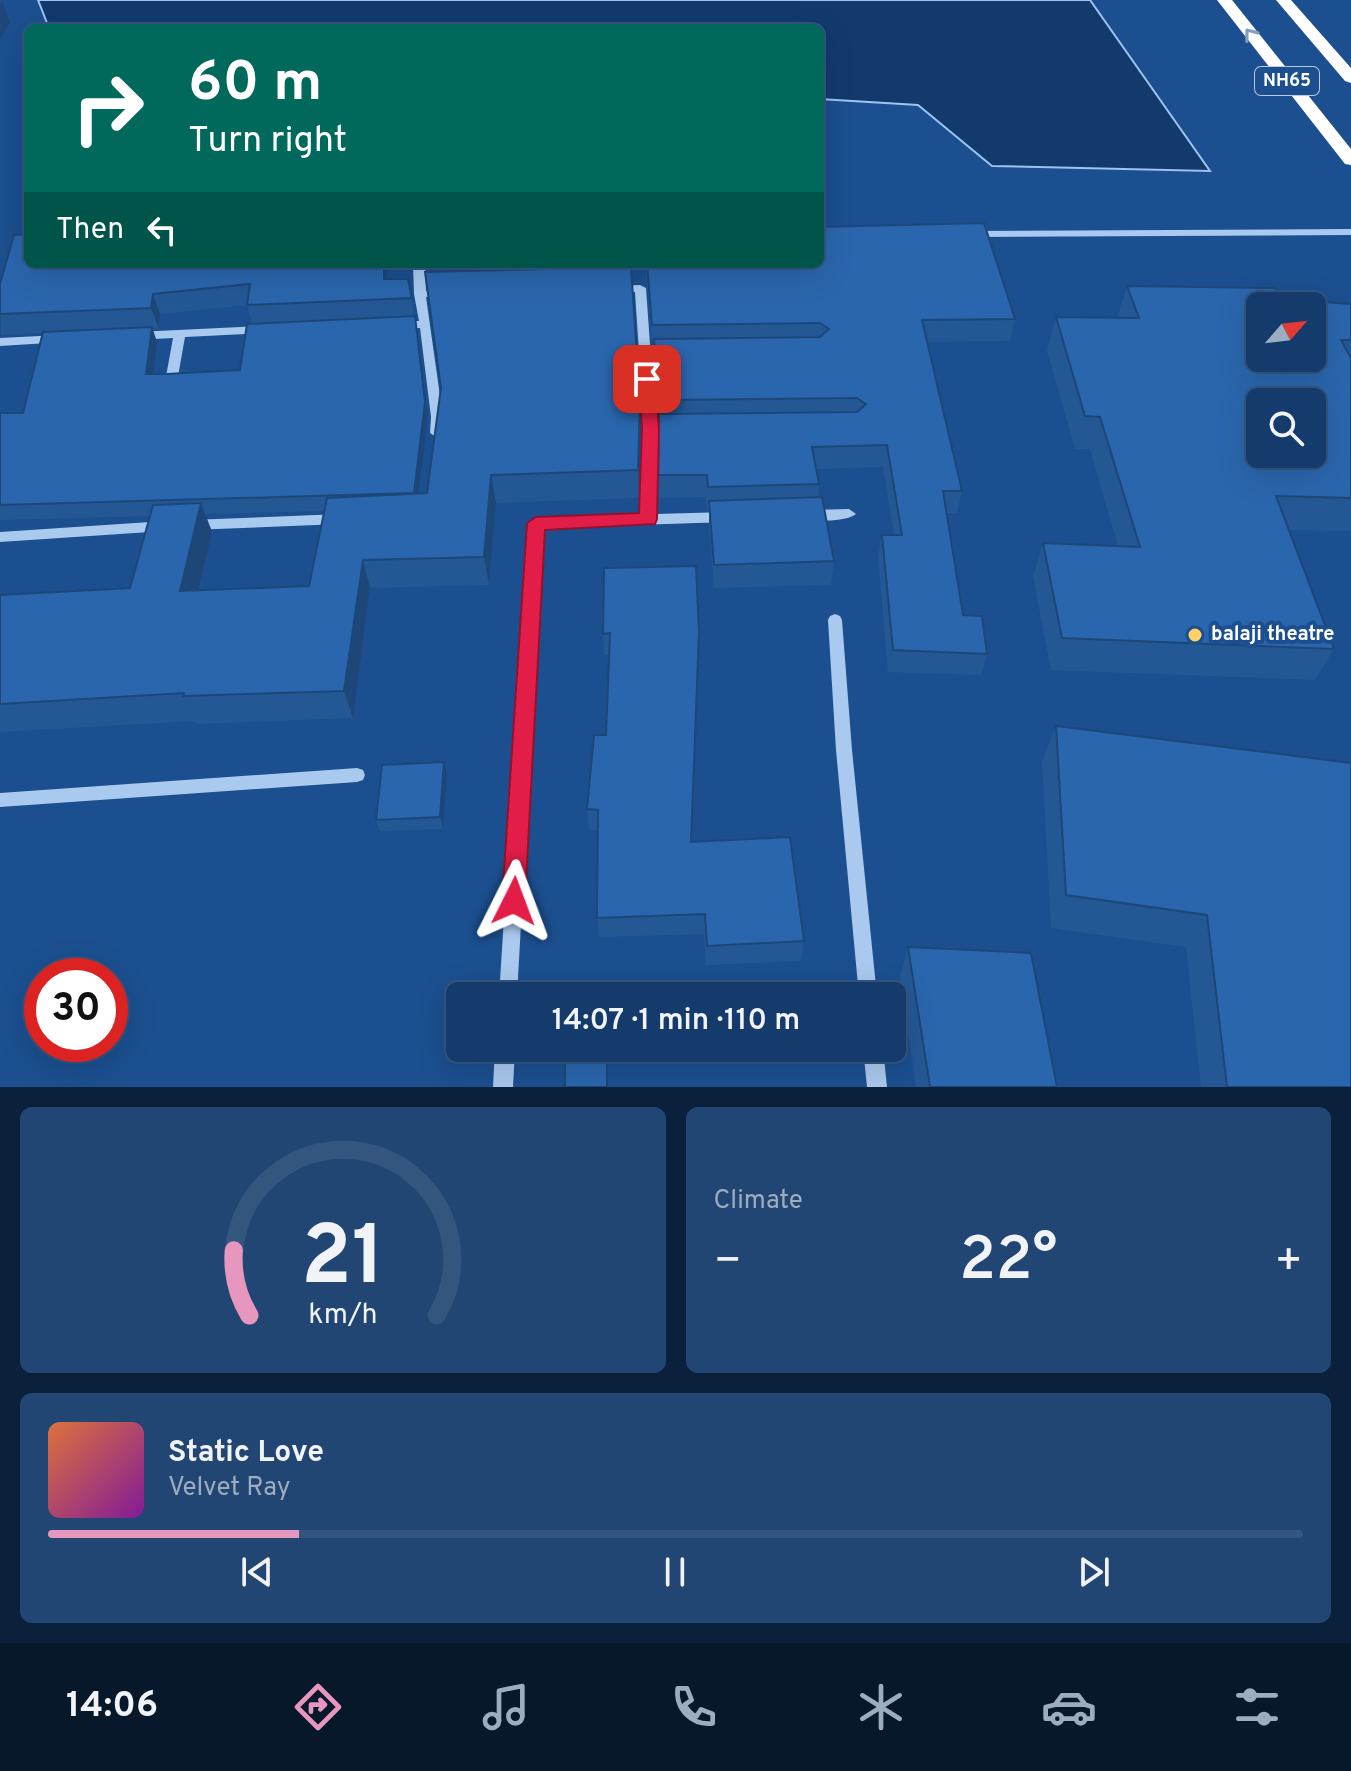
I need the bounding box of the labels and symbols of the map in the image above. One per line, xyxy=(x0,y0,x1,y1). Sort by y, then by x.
one-way arrow xyxy=(1246,28,1260,42)
road number: NH65 xyxy=(1255,67,1319,95)
north arrow xyxy=(1246,292,1326,372)
pin xyxy=(613,345,681,413)
place label: balaji theatre xyxy=(1211,622,1334,648)
marker: balaji theatre xyxy=(1186,626,1204,644)
position arrow xyxy=(472,859,556,943)
speed limit sign: 30 xyxy=(24,958,128,1062)

